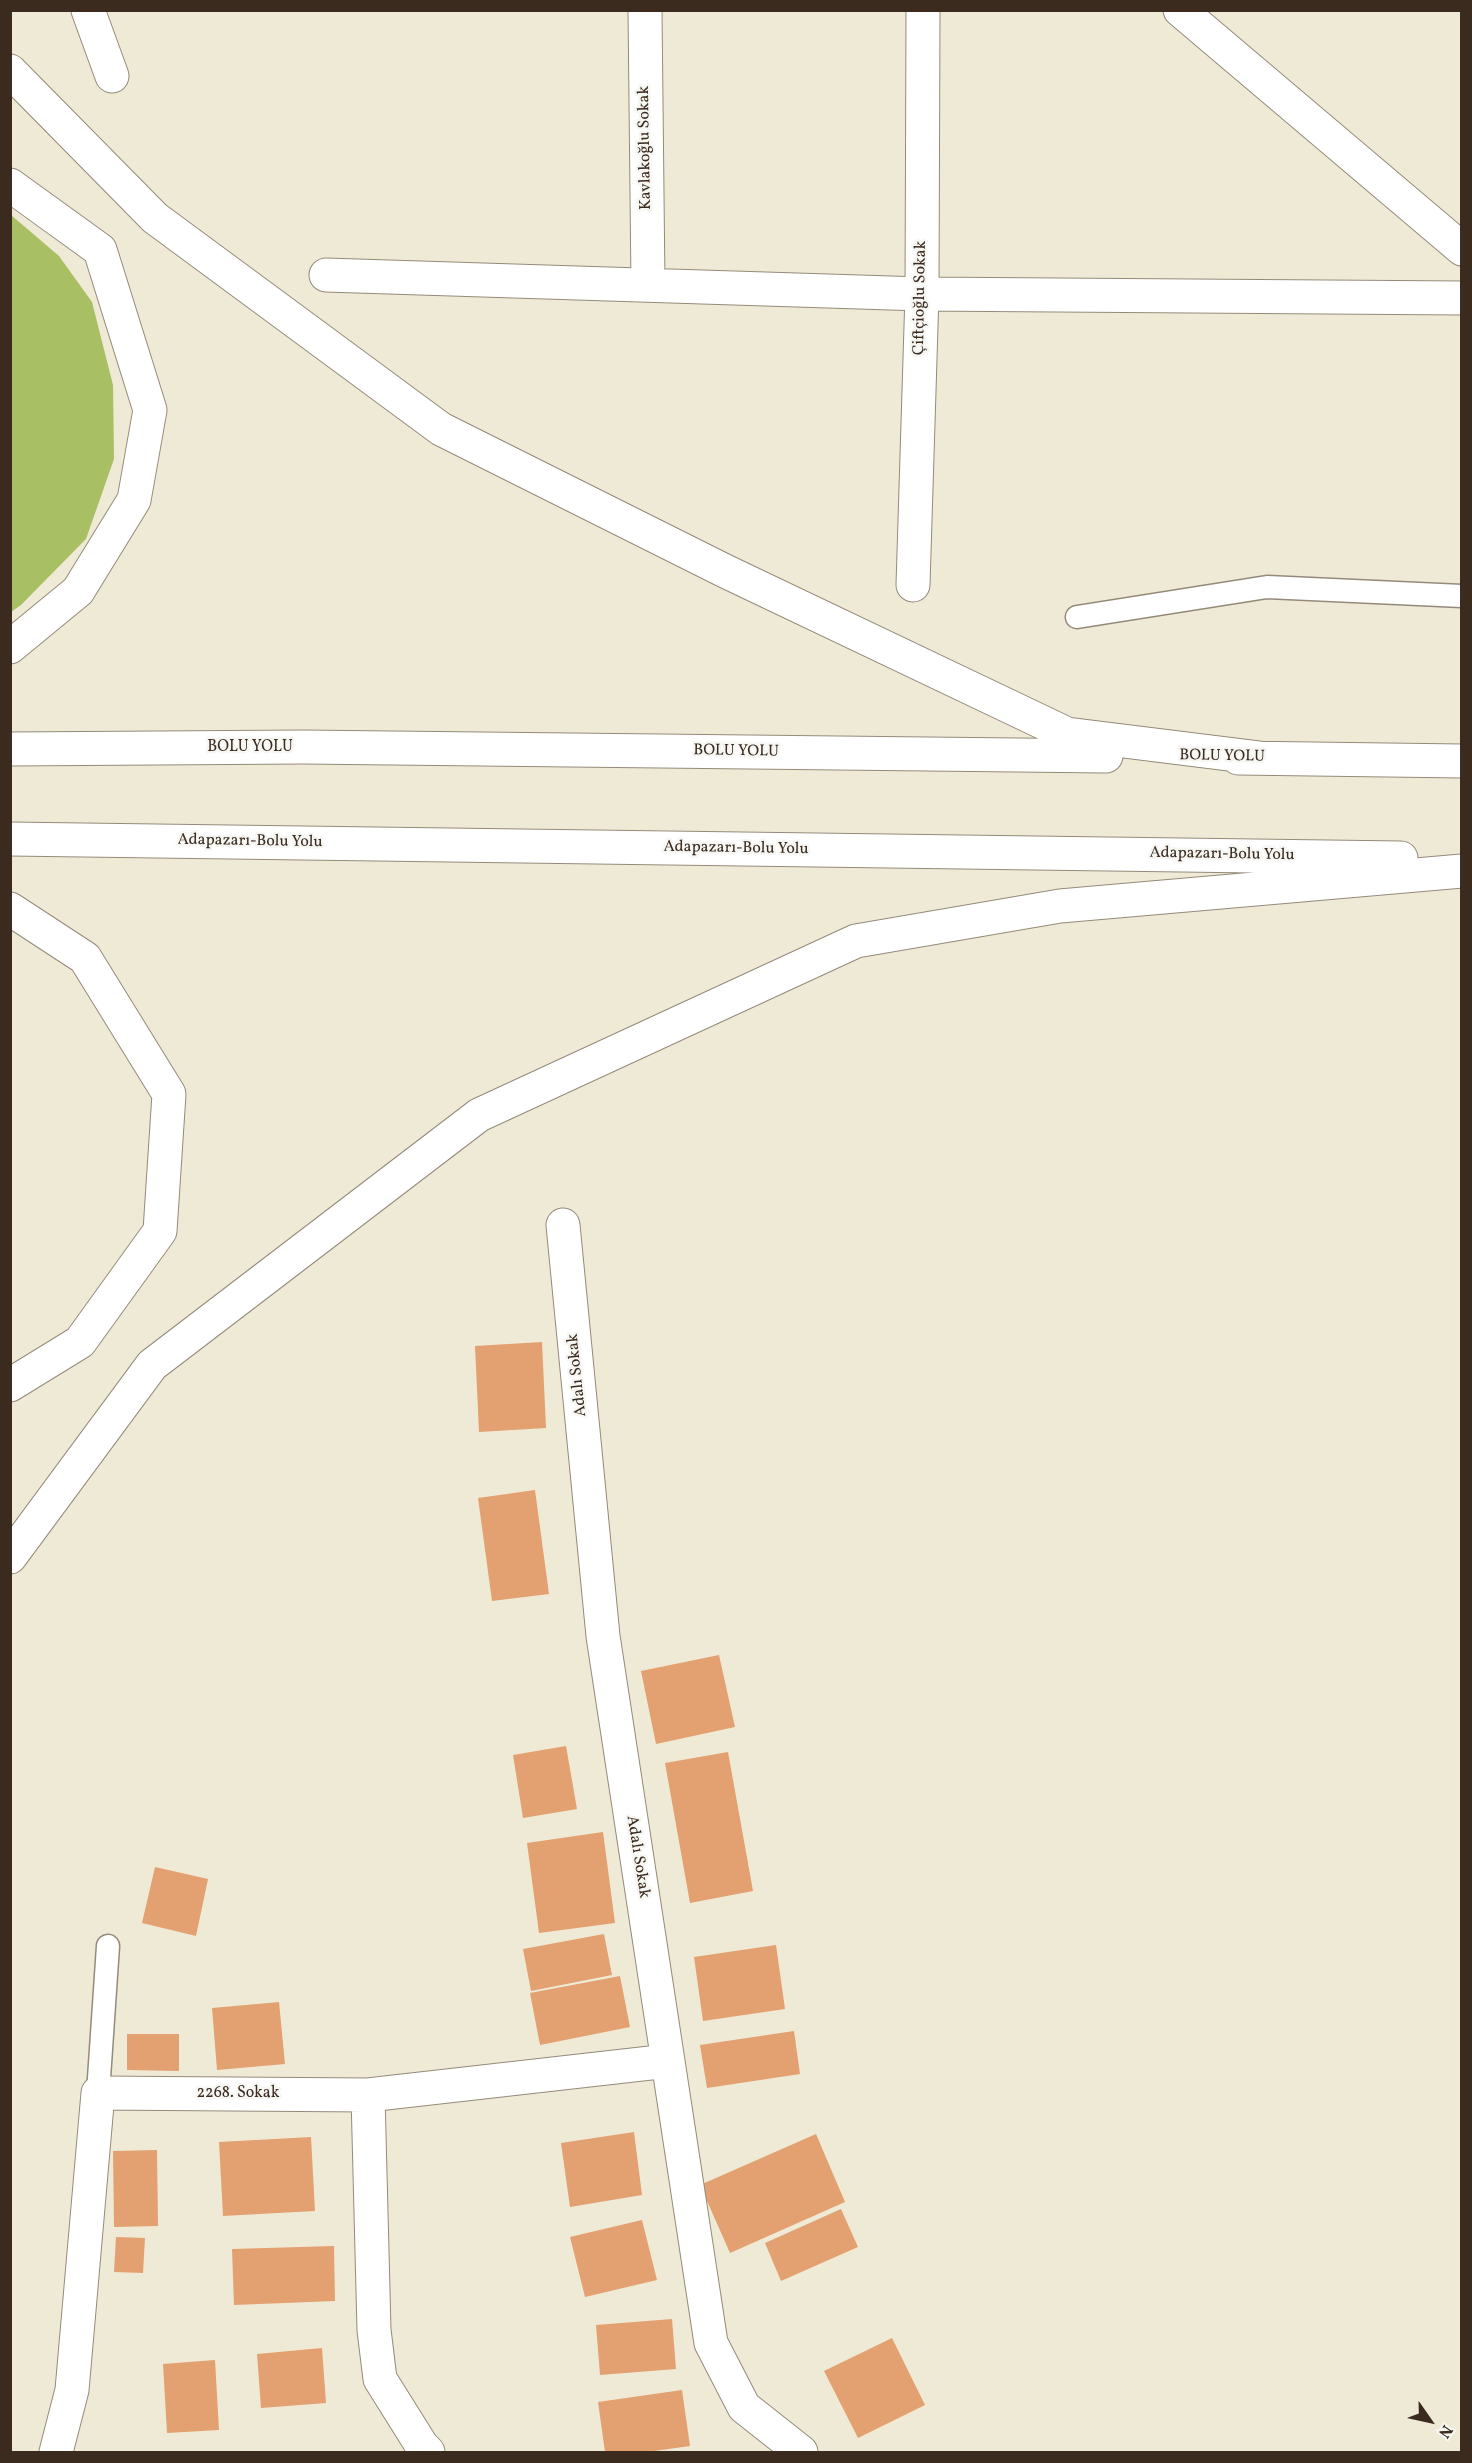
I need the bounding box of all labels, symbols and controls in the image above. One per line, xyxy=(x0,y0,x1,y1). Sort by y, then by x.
street label: Kavlakoğlu Sokak xyxy=(635,86,657,210)
street label: Çiftçioğlu Sokak xyxy=(910,241,932,355)
street label: BOLU YOLU xyxy=(207,738,293,758)
street label: BOLU YOLU xyxy=(693,742,779,762)
street label: BOLU YOLU xyxy=(1179,747,1265,767)
street label: Adapazarı-Bolu Yolu xyxy=(177,831,323,853)
street label: Adapazarı-Bolu Yolu xyxy=(663,838,809,860)
street label: Adapazarı-Bolu Yolu xyxy=(1149,844,1295,866)
street label: Adalı Sokak xyxy=(564,1333,592,1417)
street label: Adalı Sokak xyxy=(621,1814,653,1900)
street label: 2268. Sokak xyxy=(197,2084,279,2104)
north arrow xyxy=(1400,2391,1460,2451)
text: N xyxy=(1433,2420,1457,2442)

